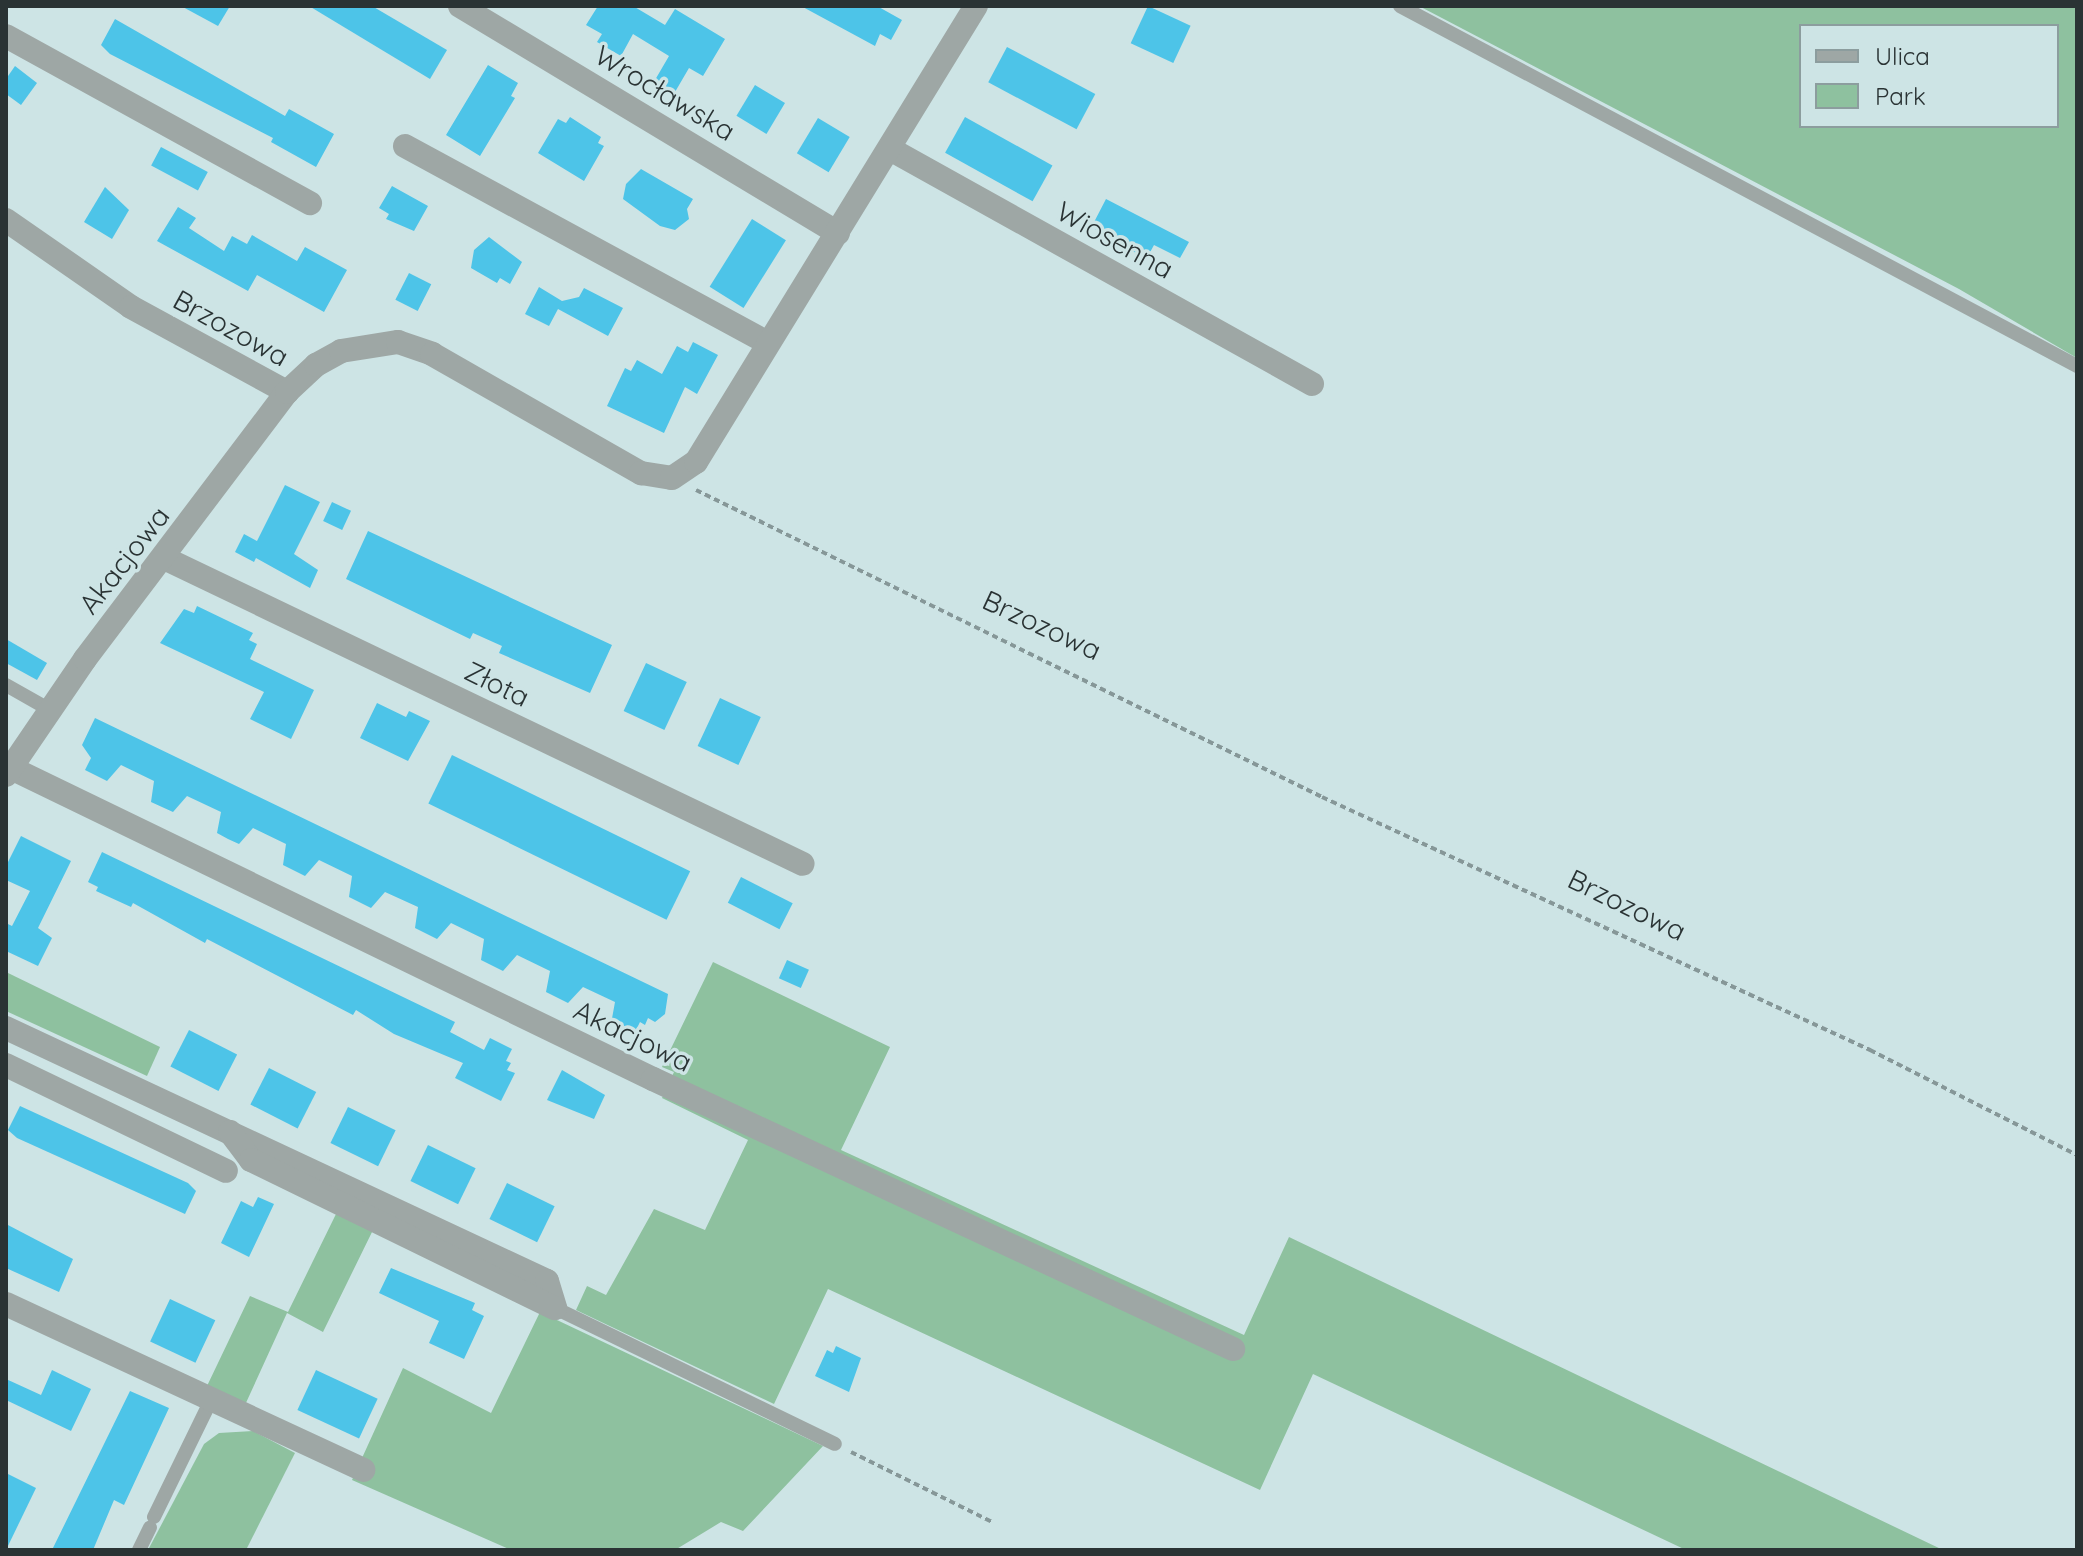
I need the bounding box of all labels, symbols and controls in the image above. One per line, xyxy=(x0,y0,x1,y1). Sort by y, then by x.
legend xyxy=(1799,24,2059,128)
street label: Wrocławska xyxy=(589,38,741,148)
text: Ulica xyxy=(1875,41,1930,71)
text: Park xyxy=(1875,81,1926,111)
street label: Wiosenna xyxy=(1051,194,1179,286)
street label: Brzozowa xyxy=(167,283,295,373)
street label: Akacjowa xyxy=(72,500,176,620)
street label: Brzozowa xyxy=(977,583,1107,667)
street label: Złota xyxy=(459,654,535,714)
street label: Brzozowa xyxy=(1563,862,1691,948)
street label: Akacjowa xyxy=(569,993,697,1079)

